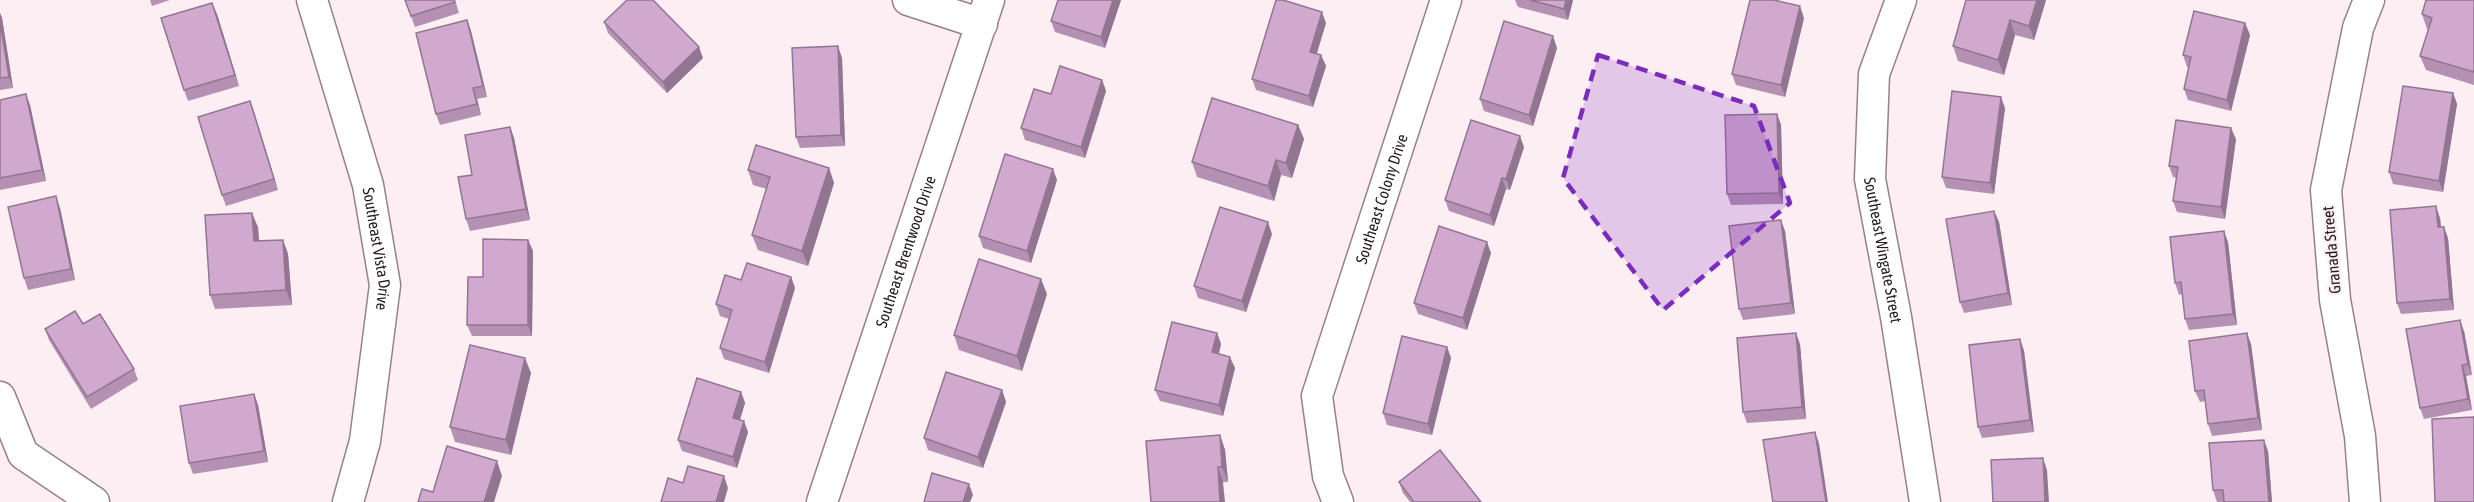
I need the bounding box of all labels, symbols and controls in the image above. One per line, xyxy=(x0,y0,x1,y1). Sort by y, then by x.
street label: Southeast Colony Drive xyxy=(1352,132,1411,266)
street label: Southeast Brentwood Drive xyxy=(872,173,939,330)
street label: Southeast Wingate Street xyxy=(1861,176,1906,324)
street label: Southeast Vista Drive xyxy=(360,186,394,311)
street label: Granada Street xyxy=(2318,205,2344,295)

